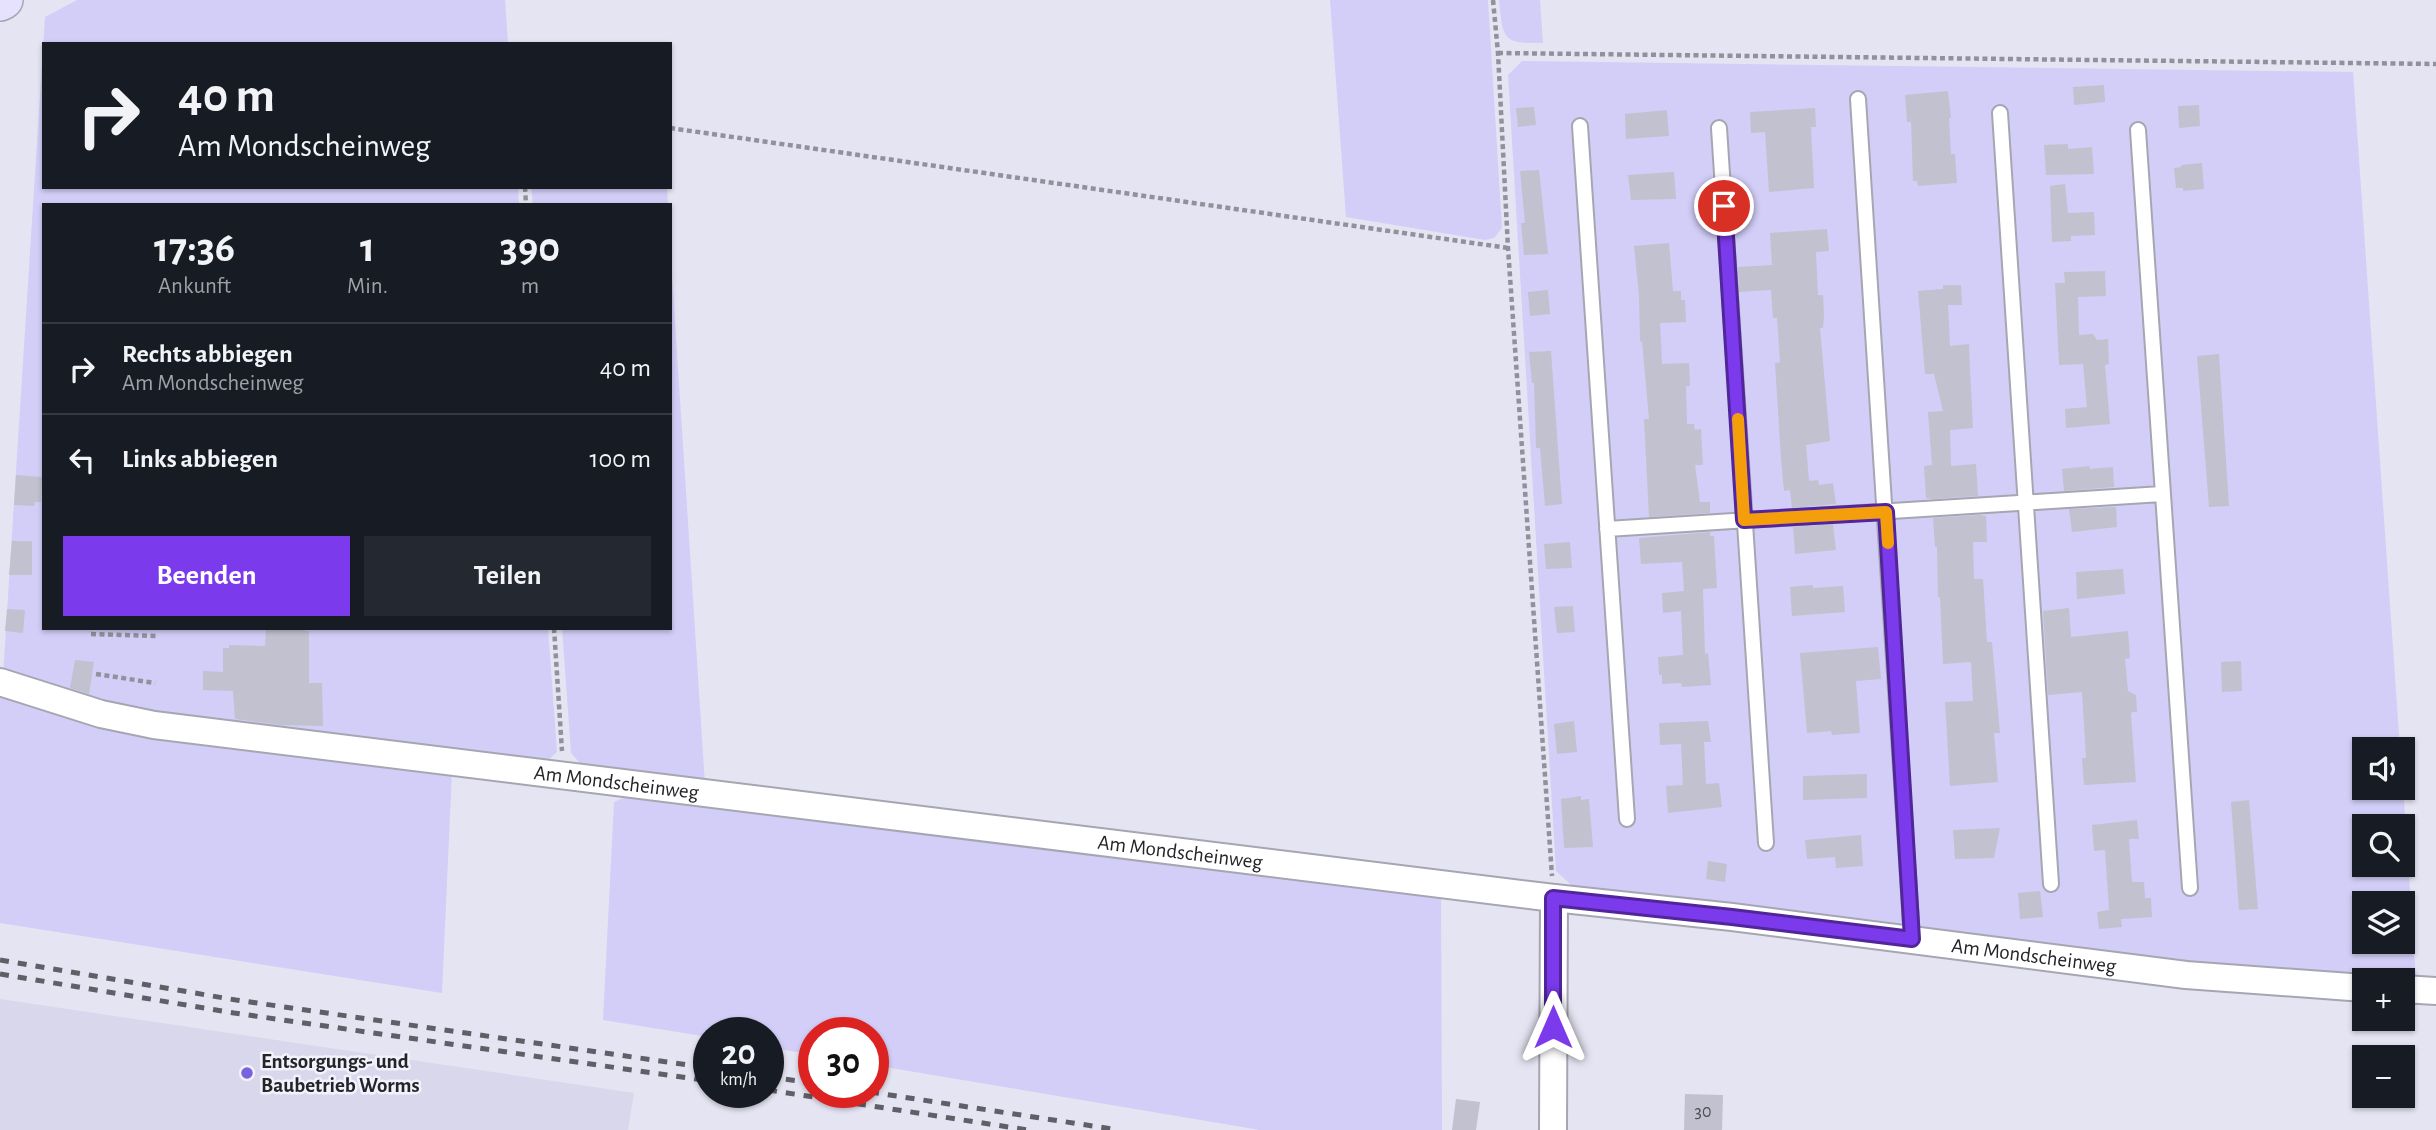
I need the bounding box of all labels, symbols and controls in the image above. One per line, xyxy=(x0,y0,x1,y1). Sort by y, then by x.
icon: right xyxy=(63,70,154,161)
text: 40 m xyxy=(178,72,275,121)
text: Am Mondscheinweg xyxy=(178,130,430,162)
pin xyxy=(1694,176,1754,236)
icon: arrive xyxy=(1705,187,1743,225)
text: 17:36 xyxy=(154,227,235,269)
text: 1 xyxy=(360,227,375,269)
text: 390 xyxy=(500,227,560,269)
text: Ankunft xyxy=(158,275,231,298)
text: Min. xyxy=(347,275,388,298)
text: m xyxy=(521,275,539,298)
text: Rechts abbiegen xyxy=(122,341,293,367)
icon: right xyxy=(63,350,101,388)
text: 40 m xyxy=(600,355,651,381)
text: Am Mondscheinweg xyxy=(122,372,303,395)
icon: left xyxy=(63,441,101,479)
text: Links abbiegen xyxy=(122,446,278,472)
text: 100 m xyxy=(590,446,651,472)
button: Beenden xyxy=(63,536,350,616)
button: Teilen xyxy=(364,536,651,616)
map controls xyxy=(2352,737,2415,1108)
button: sound xyxy=(2352,737,2415,800)
street label: Am Mondscheinweg xyxy=(533,762,701,803)
button: search xyxy=(2352,814,2415,877)
street label: Am Mondscheinweg xyxy=(1097,831,1264,872)
button: layers xyxy=(2352,891,2415,954)
street label: Am Mondscheinweg xyxy=(1950,935,2118,977)
button: + xyxy=(2352,968,2415,1031)
position arrow xyxy=(1516,990,1590,1064)
speed limit sign: 30 xyxy=(798,1017,889,1108)
text: 20 xyxy=(721,1036,756,1071)
button: − xyxy=(2352,1045,2415,1108)
place label: Entsorgungs- und Baubetrieb Worms xyxy=(261,1051,420,1096)
marker: Entsorgungs- und Baubetrieb Worms xyxy=(239,1065,255,1081)
text: km/h xyxy=(720,1071,757,1089)
house number: 30 xyxy=(1695,1103,1711,1121)

